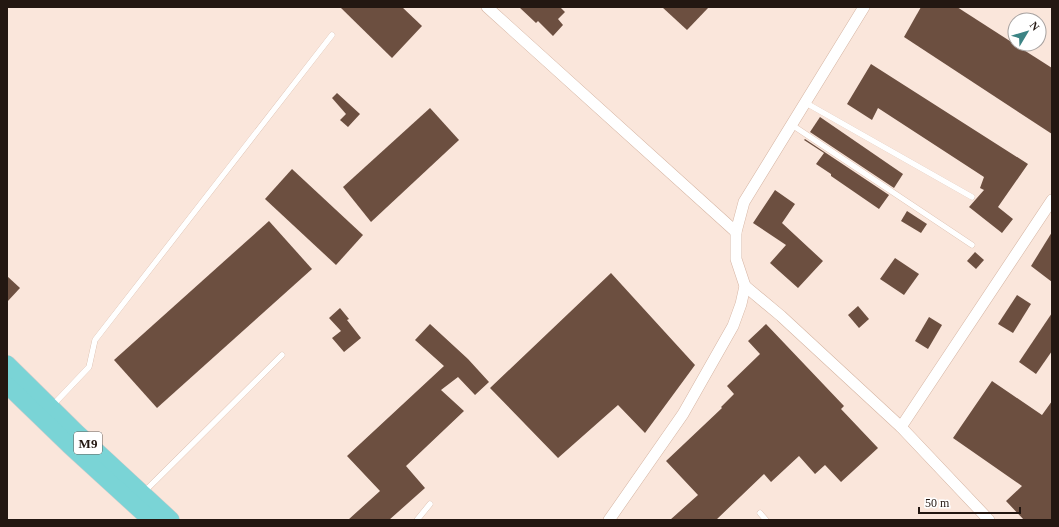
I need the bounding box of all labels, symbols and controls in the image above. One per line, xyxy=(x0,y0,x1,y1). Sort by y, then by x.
north arrow xyxy=(1007,12,1047,52)
text: N xyxy=(1028,19,1042,33)
road number: M9 xyxy=(74,432,102,454)
scale bar xyxy=(919,489,1020,515)
text: 50 m xyxy=(925,496,950,510)

